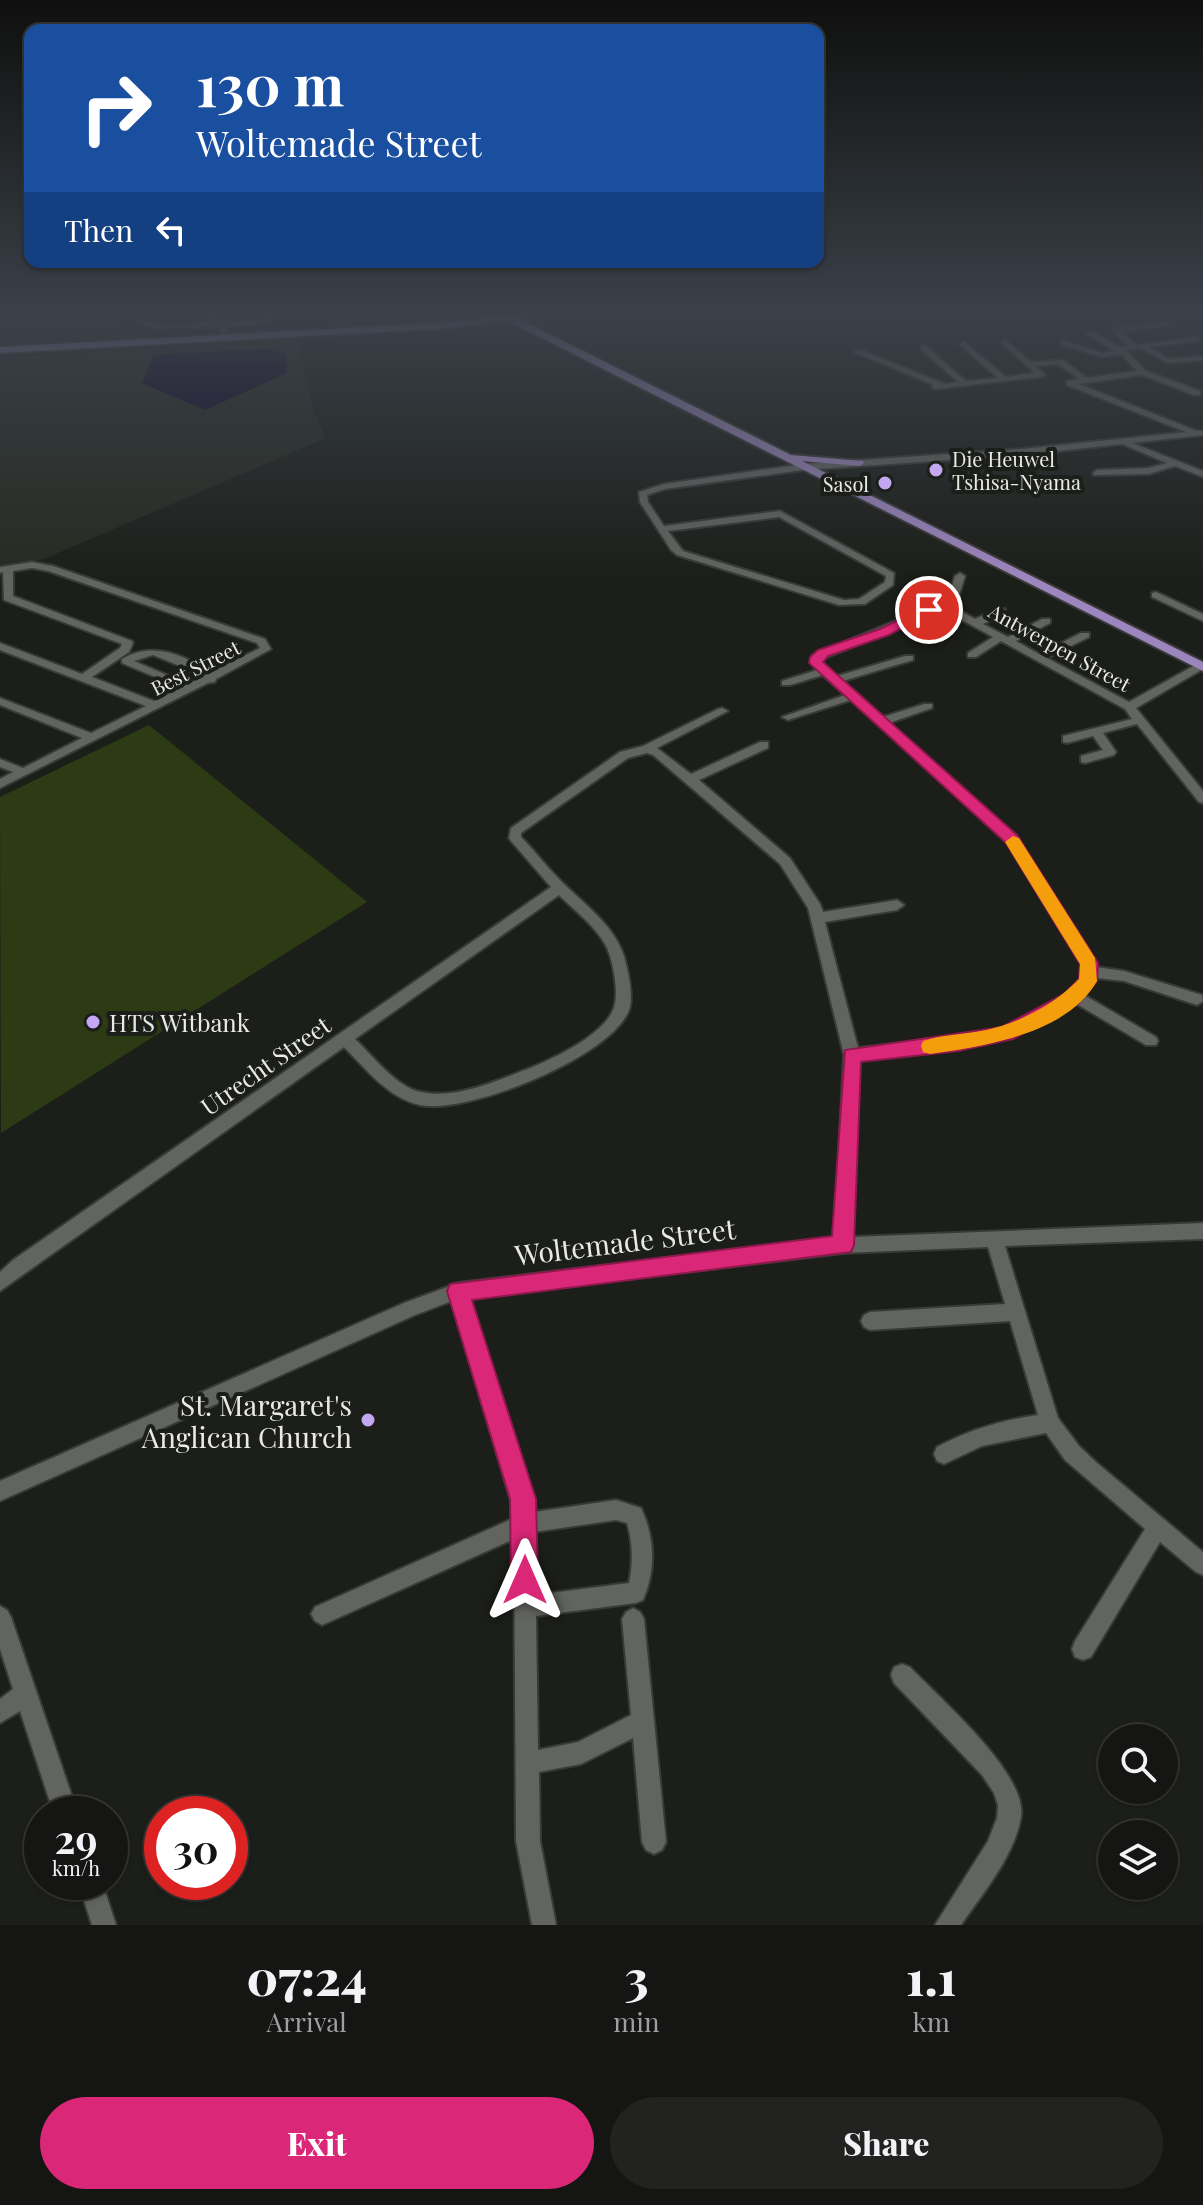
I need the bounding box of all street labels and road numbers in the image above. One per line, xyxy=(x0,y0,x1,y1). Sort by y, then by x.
street label: Antwerpen Street xyxy=(983,596,1137,698)
street label: Best Street xyxy=(146,633,245,701)
street label: Utrecht Street xyxy=(194,1008,337,1122)
street label: Woltemade Street xyxy=(512,1209,738,1273)

